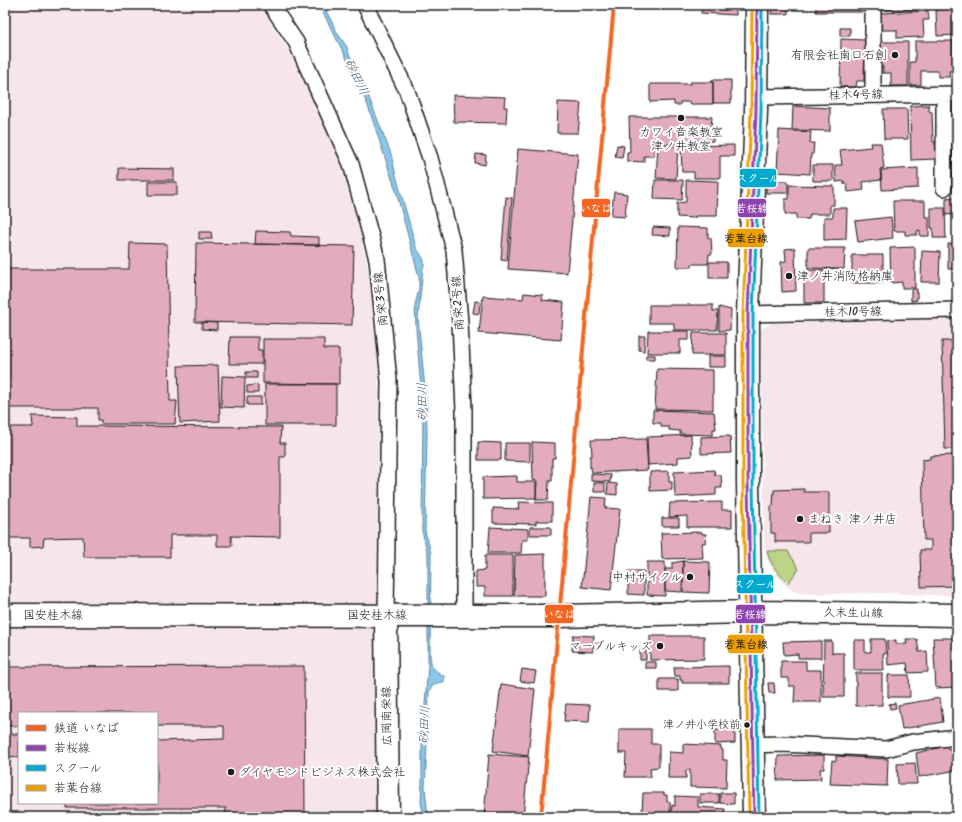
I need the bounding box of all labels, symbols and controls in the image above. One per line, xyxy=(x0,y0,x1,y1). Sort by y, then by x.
place label: 有限会社南口石創 xyxy=(791,46,887,65)
marker: 有限会社南口石創 xyxy=(890,50,900,60)
water label: 砂田川 xyxy=(338,55,374,99)
street label: 桂木4号線 xyxy=(829,85,883,105)
marker: カワイ音楽教室 津ノ井教室 xyxy=(676,113,686,123)
place label: カワイ音楽教室 津ノ井教室 xyxy=(639,123,723,156)
line badge: スクール xyxy=(739,168,777,188)
text: スクール xyxy=(736,170,780,188)
line badge: いなば xyxy=(581,198,611,218)
line badge: 若桜線 xyxy=(737,198,767,218)
text: いなば xyxy=(580,200,613,218)
text: 若桜線 xyxy=(736,200,769,218)
line badge: 若葉台線 xyxy=(727,228,765,248)
text: 若葉台線 xyxy=(724,230,768,248)
place label: 津ノ井消防格納庫 xyxy=(797,267,893,286)
street label: 南栄3号線 xyxy=(369,271,393,327)
marker: 津ノ井消防格納庫 xyxy=(784,271,794,281)
street label: 南栄2号線 xyxy=(447,275,469,331)
street label: 桂木10号線 xyxy=(824,302,882,322)
water label: 砂田川 xyxy=(412,382,434,422)
place label: まねき 津ノ井店 xyxy=(808,510,897,529)
marker: まねき 津ノ井店 xyxy=(795,514,805,524)
place label: 中村サイクル xyxy=(612,568,682,587)
marker: 中村サイクル xyxy=(685,572,695,582)
line badge: スクール xyxy=(736,574,774,594)
text: スクール xyxy=(733,576,777,594)
street label: 久末生山線 xyxy=(823,603,883,623)
line badge: いなば xyxy=(544,604,574,624)
line badge: 若桜線 xyxy=(735,604,766,624)
street label: 国安桂木線 xyxy=(23,606,83,625)
street label: 国安桂木線 xyxy=(347,606,407,625)
text: いなば xyxy=(543,606,576,624)
text: 若桜線 xyxy=(734,606,767,624)
line badge: 若葉台線 xyxy=(727,634,765,654)
text: 若葉台線 xyxy=(724,636,768,654)
place label: マーブルキッズ xyxy=(569,637,652,656)
marker: マーブルキッズ xyxy=(655,641,665,651)
street label: 広岡南栄線 xyxy=(377,686,397,746)
water label: 砂田川 xyxy=(413,705,437,745)
legend xyxy=(18,712,158,804)
place label: 津ノ井小学校前 xyxy=(663,716,740,734)
text: 鉄道 いなば xyxy=(54,719,119,738)
marker: 津ノ井小学校前 xyxy=(742,720,752,730)
text: 若桜線 xyxy=(54,739,90,758)
text: スクール xyxy=(54,759,101,778)
place label: ダイヤモンドビジネス株式会社 xyxy=(239,763,405,782)
marker: ダイヤモンドビジネス株式会社 xyxy=(226,767,236,777)
text: 若葉台線 xyxy=(54,779,102,798)

